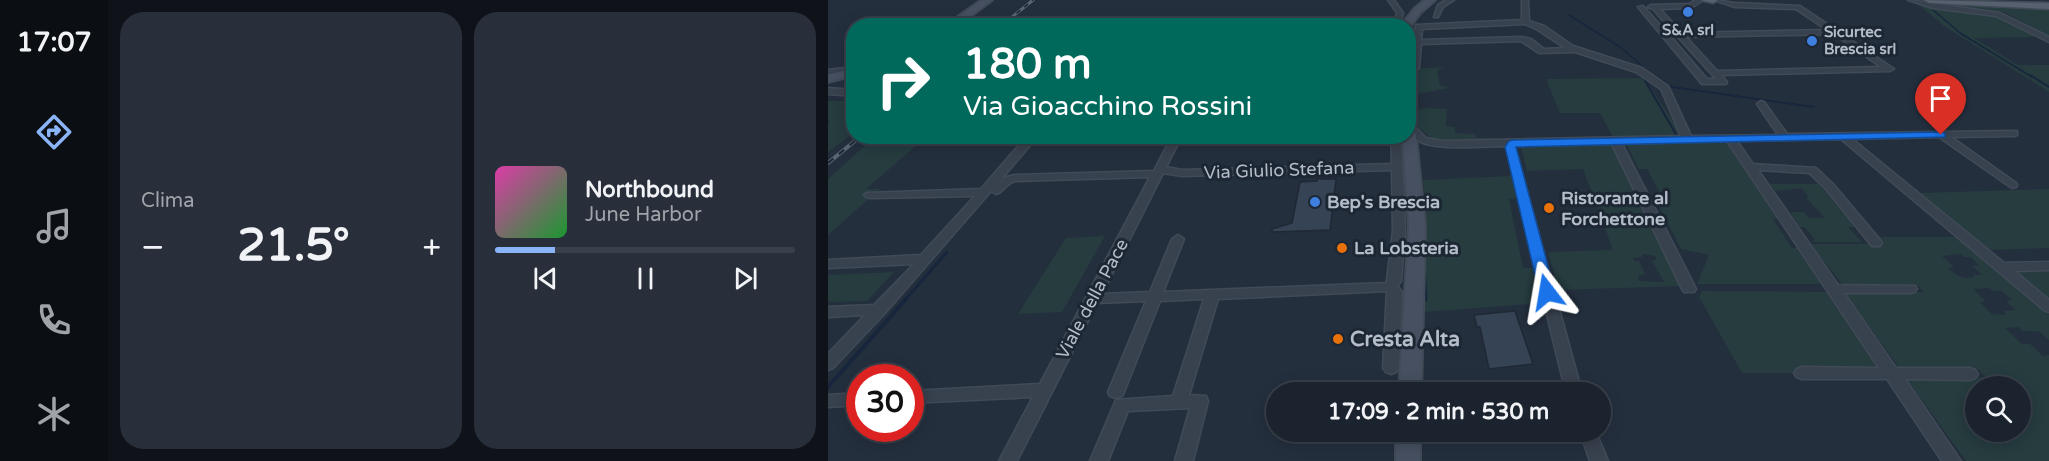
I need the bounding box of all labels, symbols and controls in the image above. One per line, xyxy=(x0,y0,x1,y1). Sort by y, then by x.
marker: S&A srl xyxy=(1681,5,1695,19)
place label: S&A srl xyxy=(1662,21,1714,39)
place label: Sicurtec Brescia srl xyxy=(1824,23,1896,58)
text: 17:07 xyxy=(17,26,91,59)
marker: Sicurtec Brescia srl xyxy=(1805,34,1819,48)
text: 180 m xyxy=(963,39,1092,90)
icon: right xyxy=(864,42,942,120)
pin xyxy=(1915,73,1966,135)
icon: arrive xyxy=(1924,82,1957,115)
text: Via Gioacchino Rossini xyxy=(963,90,1252,123)
icon: directions xyxy=(33,111,75,153)
street label: Via Giulio Stefana xyxy=(1203,156,1355,184)
text: Northbound xyxy=(585,177,714,203)
place label: Ristorante al Forchettone xyxy=(1561,187,1669,230)
text: Clima xyxy=(141,189,194,213)
place label: Bep's Brescia xyxy=(1327,191,1440,213)
marker: Bep's Brescia xyxy=(1308,195,1322,209)
marker: Ristorante al Forchettone xyxy=(1542,201,1556,215)
text: June Harbor xyxy=(585,203,702,227)
icon: music xyxy=(33,205,75,247)
text: 21.5° xyxy=(237,219,350,273)
text: − xyxy=(141,228,165,267)
text: + xyxy=(422,228,441,267)
street label: Viale della Pace xyxy=(1051,235,1133,363)
place label: La Lobsteria xyxy=(1354,237,1459,259)
marker: La Lobsteria xyxy=(1335,241,1349,255)
position arrow xyxy=(1515,260,1579,324)
icon: previous xyxy=(529,262,562,295)
icon: pause xyxy=(629,262,662,295)
icon: next xyxy=(729,262,762,295)
icon: phone xyxy=(33,299,75,341)
place label: Cresta Alta xyxy=(1350,327,1460,352)
marker: Cresta Alta xyxy=(1331,332,1345,346)
speed limit sign: 30 xyxy=(846,364,924,442)
map controls xyxy=(1965,376,2031,442)
button: search xyxy=(1965,376,2031,442)
icon: climate xyxy=(33,393,75,435)
text: 17:09 · 2 min · 530 m xyxy=(1328,399,1549,425)

